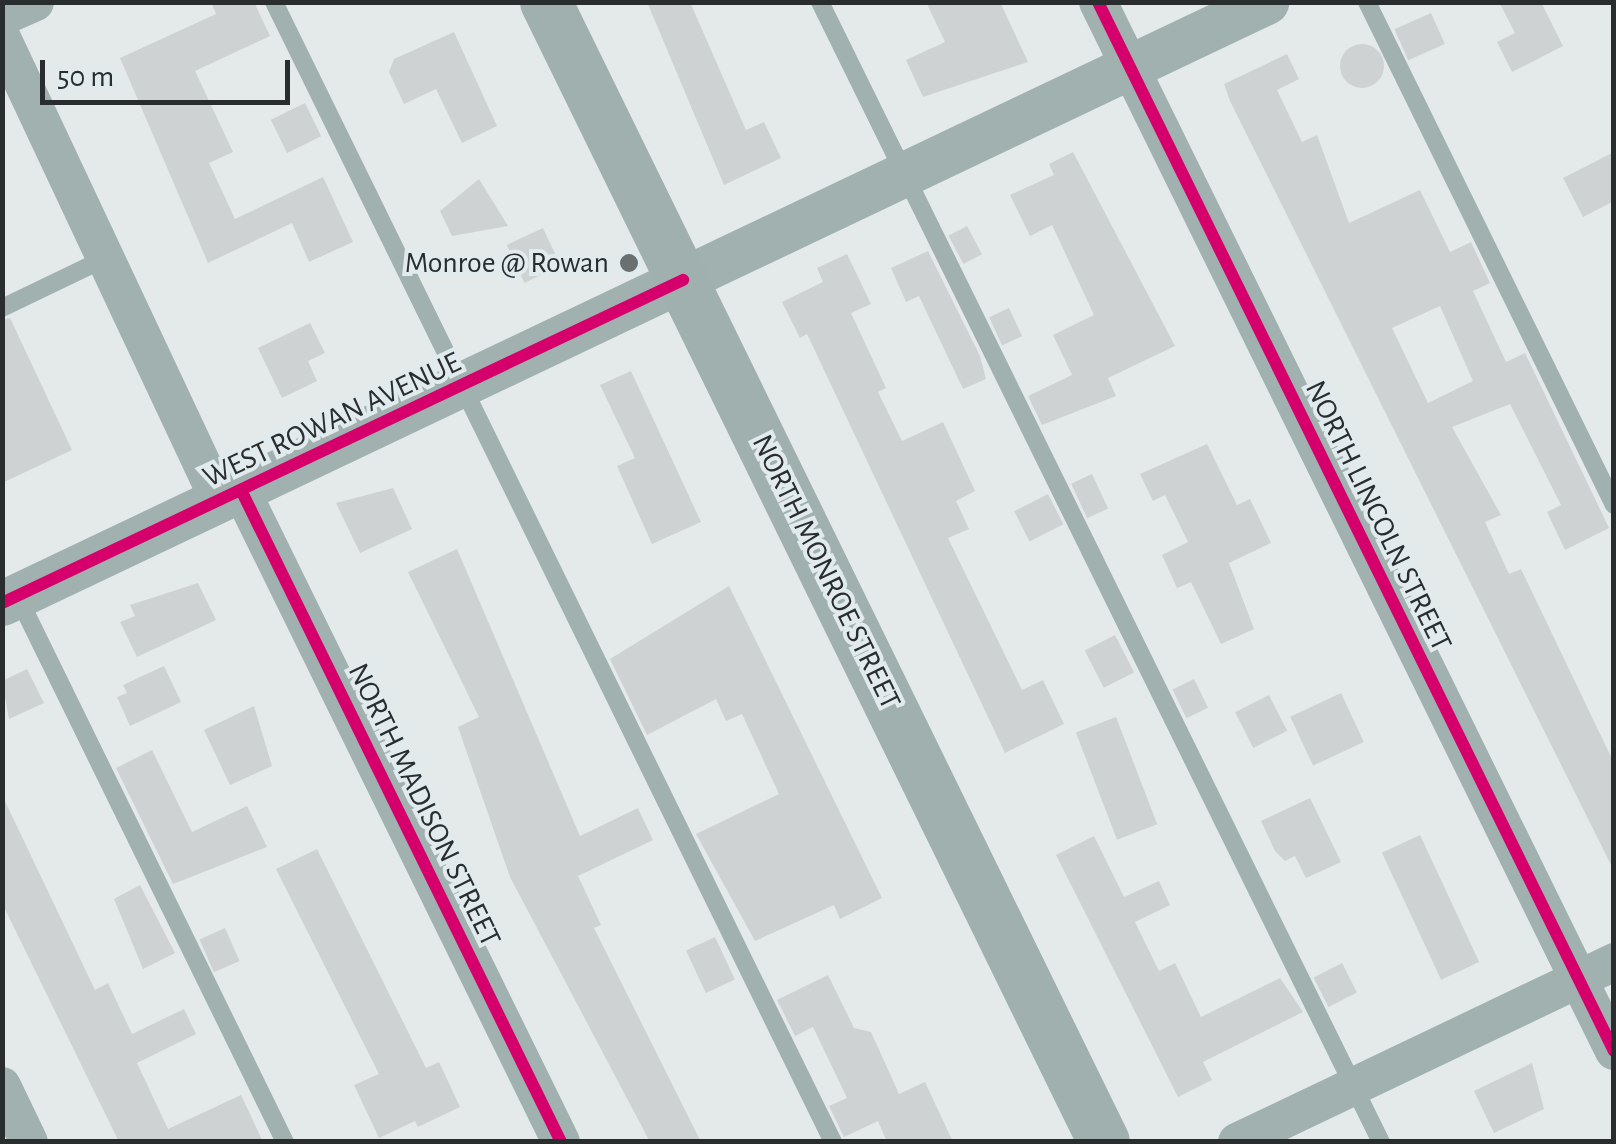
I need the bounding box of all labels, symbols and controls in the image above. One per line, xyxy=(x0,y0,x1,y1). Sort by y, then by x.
scale bar xyxy=(45,40,295,102)
text: 50 m xyxy=(57,62,114,92)
place label: Monroe @ Rowan xyxy=(405,245,609,281)
marker: Monroe @ Rowan xyxy=(618,252,640,274)
street label: WEST ROWAN AVENUE xyxy=(197,344,467,496)
street label: NORTH LINCOLN STREET xyxy=(1297,375,1459,657)
street label: NORTH MONROE STREET xyxy=(744,429,908,715)
street label: NORTH MADISON STREET xyxy=(340,658,508,952)

